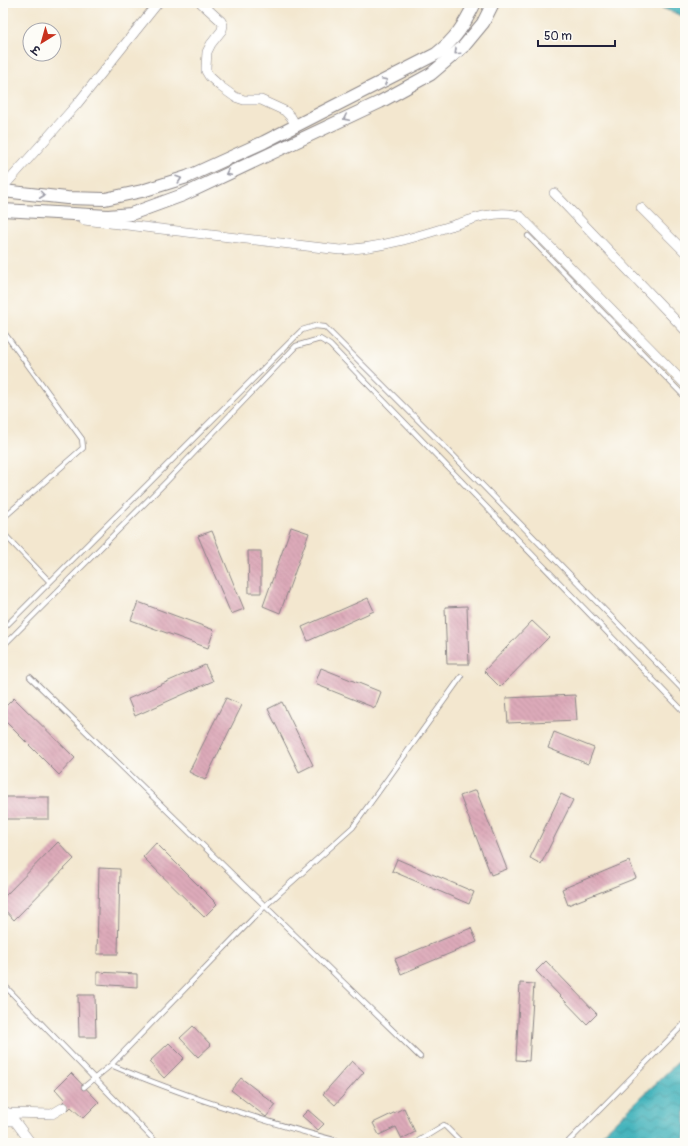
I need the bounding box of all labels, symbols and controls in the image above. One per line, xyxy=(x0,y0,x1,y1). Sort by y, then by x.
north arrow xyxy=(22,22,62,62)
scale bar xyxy=(538,22,615,48)
text: 50 m xyxy=(544,29,572,44)
text: उ xyxy=(28,41,44,58)
one-way arrow xyxy=(454,48,462,55)
one-way arrow xyxy=(380,78,388,86)
one-way arrow xyxy=(343,113,350,121)
one-way arrow xyxy=(225,168,232,176)
one-way arrow xyxy=(175,175,182,184)
one-way arrow xyxy=(39,190,45,199)

